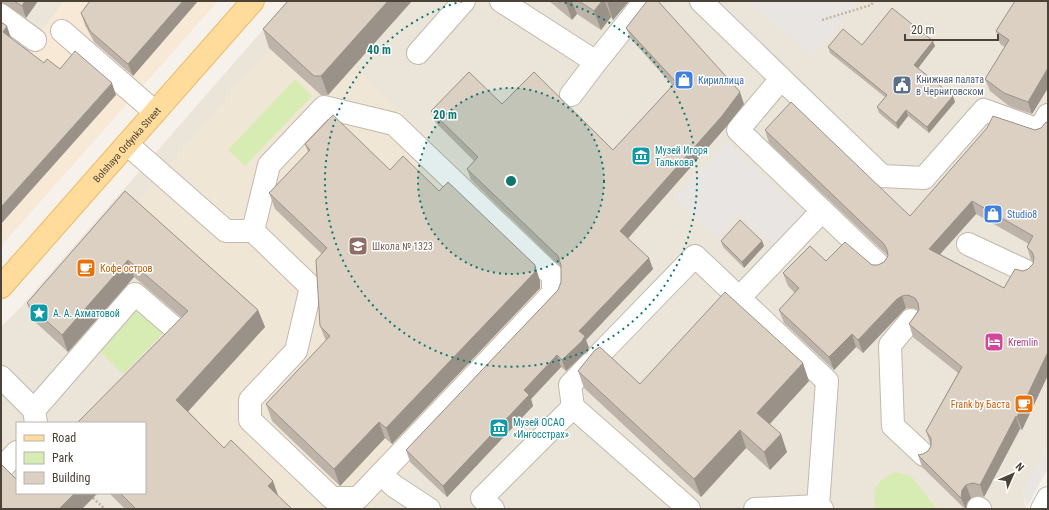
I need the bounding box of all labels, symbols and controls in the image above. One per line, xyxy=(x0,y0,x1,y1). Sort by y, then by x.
scale bar xyxy=(905,16,998,42)
text: 20 m xyxy=(911,23,935,37)
text: 40 m xyxy=(367,43,391,57)
shop icon: Кириллица xyxy=(673,69,695,91)
public building icon: Книжная палата в Черниговском xyxy=(891,74,913,96)
place label: Книжная палата в Черниговском xyxy=(916,74,984,97)
place label: Кириллица xyxy=(698,75,744,86)
street label: Bolshaya Ordynka Street xyxy=(91,105,163,184)
text: 20 m xyxy=(433,108,457,122)
museum icon: Музей Игоря Талькова xyxy=(630,145,652,167)
place label: Музей Игоря Талькова xyxy=(655,145,708,168)
centre of rings xyxy=(504,174,518,188)
shop icon: Studio8 xyxy=(982,203,1004,225)
place label: Studio8 xyxy=(1007,209,1037,220)
school or university icon: Школа № 1323 xyxy=(347,235,369,257)
place label: Школа № 1323 xyxy=(372,241,433,252)
cafe icon: Кофе остров xyxy=(75,257,97,279)
place label: Кофе остров xyxy=(100,263,153,274)
place icon: А. А. Ахматовой xyxy=(28,302,50,324)
place label: А. А. Ахматовой xyxy=(53,308,120,319)
hotel icon: Kremlin xyxy=(983,331,1005,353)
place label: Kremlin xyxy=(1008,337,1038,348)
cafe icon: Frank by Баста xyxy=(1013,393,1035,415)
place label: Frank by Баста xyxy=(951,399,1010,410)
museum icon: Музей ОСАО «Ингосстрах» xyxy=(488,417,510,439)
place label: Музей ОСАО «Ингосстрах» xyxy=(513,417,569,440)
legend xyxy=(16,422,146,494)
text: Road xyxy=(52,431,76,445)
text: Park xyxy=(52,451,74,465)
north arrow xyxy=(993,454,1033,494)
text: N xyxy=(1013,460,1027,474)
text: Building xyxy=(52,471,90,485)

